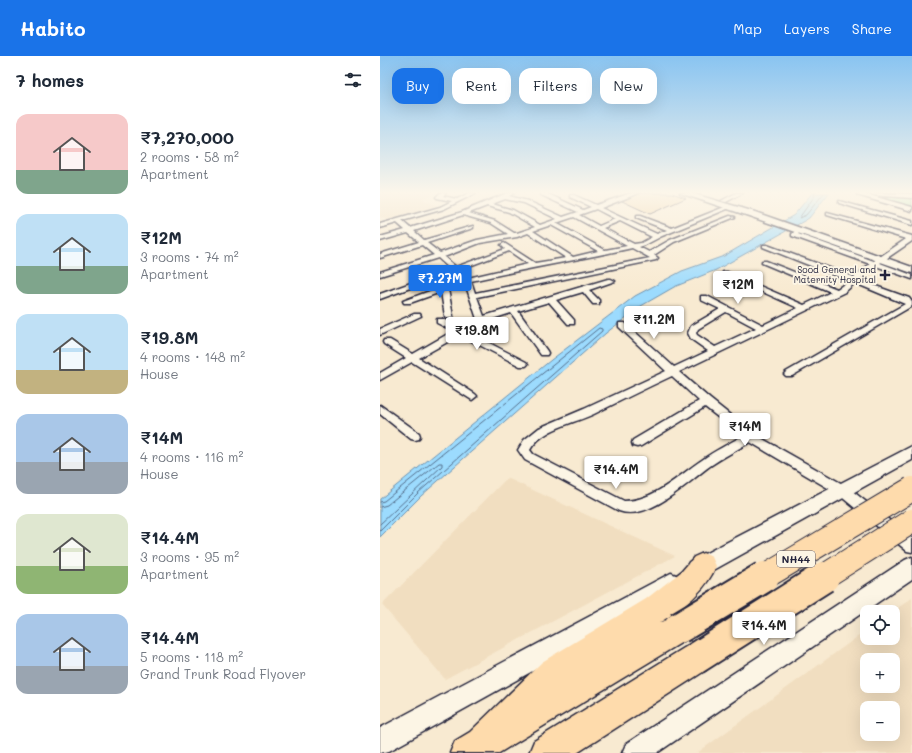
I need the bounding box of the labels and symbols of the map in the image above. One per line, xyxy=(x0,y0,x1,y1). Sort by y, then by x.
place label: Sood General and Maternity Hospital xyxy=(794,264,876,285)
pin: ₹7.27M xyxy=(407,265,473,299)
marker: Sood General and Maternity Hospital xyxy=(879,269,891,281)
pin: ₹12M xyxy=(714,271,762,305)
pin: ₹11.2M xyxy=(621,306,687,340)
pin: ₹19.8M xyxy=(444,317,510,351)
pin: ₹14M xyxy=(721,413,769,447)
pin: ₹14.4M xyxy=(583,456,649,490)
road number: NH44 xyxy=(777,551,815,567)
pin: ₹14.4M xyxy=(731,612,797,646)

